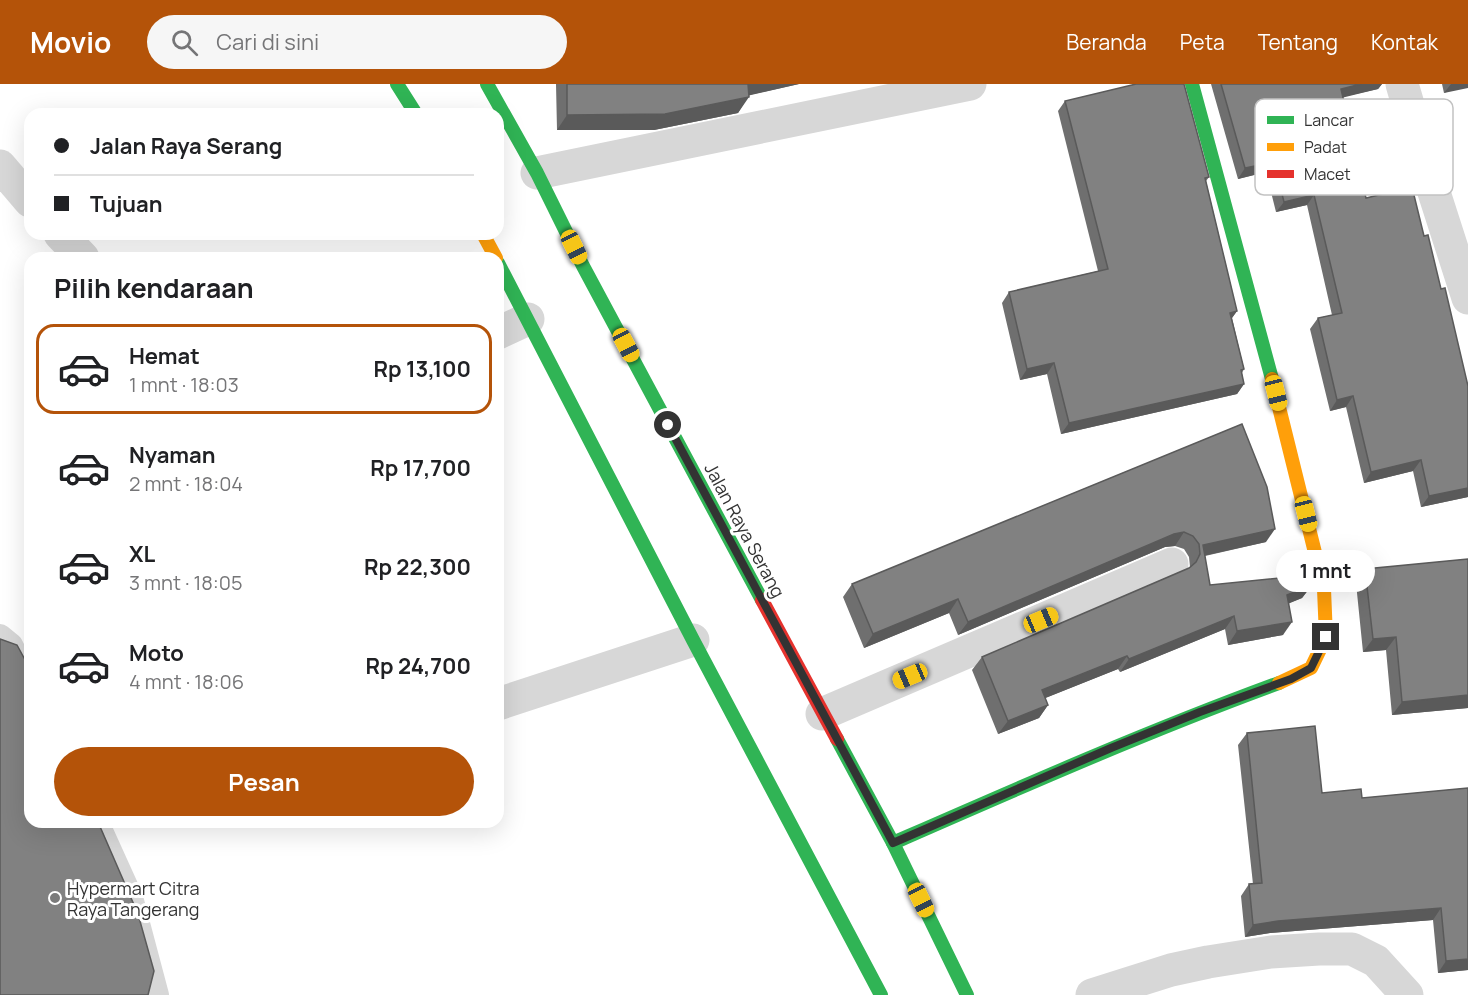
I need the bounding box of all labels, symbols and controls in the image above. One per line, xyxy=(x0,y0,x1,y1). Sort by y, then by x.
search box xyxy=(147,15,567,69)
text: Movio xyxy=(30,23,111,61)
icon: search xyxy=(168,26,201,59)
text: Cari di sini xyxy=(216,27,319,57)
text: Beranda xyxy=(1066,28,1147,56)
text: Peta xyxy=(1180,28,1225,56)
text: Tentang xyxy=(1258,28,1338,56)
text: Kontak xyxy=(1371,28,1438,56)
legend xyxy=(1255,99,1453,195)
text: Lancar xyxy=(1304,109,1354,131)
text: Jalan Raya Serang xyxy=(90,131,282,161)
text: Padat xyxy=(1304,136,1347,158)
text: Macet xyxy=(1304,163,1351,185)
text: Tujuan xyxy=(90,189,163,219)
car xyxy=(558,227,590,267)
text: Pilih kendaraan xyxy=(54,269,254,306)
car xyxy=(610,325,642,365)
text: Hemat xyxy=(129,341,200,371)
icon: car xyxy=(57,342,111,396)
text: Rp 13,100 xyxy=(373,354,471,384)
text: 1 mnt · 18:03 xyxy=(129,371,239,398)
car xyxy=(1263,373,1289,413)
route start xyxy=(654,411,681,438)
text: Nyaman xyxy=(129,440,216,470)
icon: car xyxy=(57,441,111,495)
text: Rp 17,700 xyxy=(370,453,471,483)
street label: Jalan Raya Serang xyxy=(699,458,791,602)
text: 2 mnt · 18:04 xyxy=(129,470,243,497)
car xyxy=(1293,494,1319,534)
text: XL xyxy=(129,539,155,569)
icon: car xyxy=(57,540,111,594)
callout: 1 mnt xyxy=(1276,550,1376,592)
text: Rp 22,300 xyxy=(364,552,471,582)
text: 1 mnt xyxy=(1300,557,1351,584)
text: 3 mnt · 18:05 xyxy=(129,569,243,596)
car xyxy=(1021,605,1061,635)
route end xyxy=(1312,623,1339,650)
text: Moto xyxy=(129,638,184,668)
icon: car xyxy=(57,639,111,693)
text: Rp 24,700 xyxy=(366,651,471,681)
car xyxy=(890,661,930,691)
text: 4 mnt · 18:06 xyxy=(129,668,244,695)
button: Pesan xyxy=(54,747,474,816)
place label: Hypermart Citra Raya Tangerang xyxy=(67,876,199,921)
car xyxy=(905,880,937,920)
marker: Hypermart Citra Raya Tangerang xyxy=(48,891,62,905)

